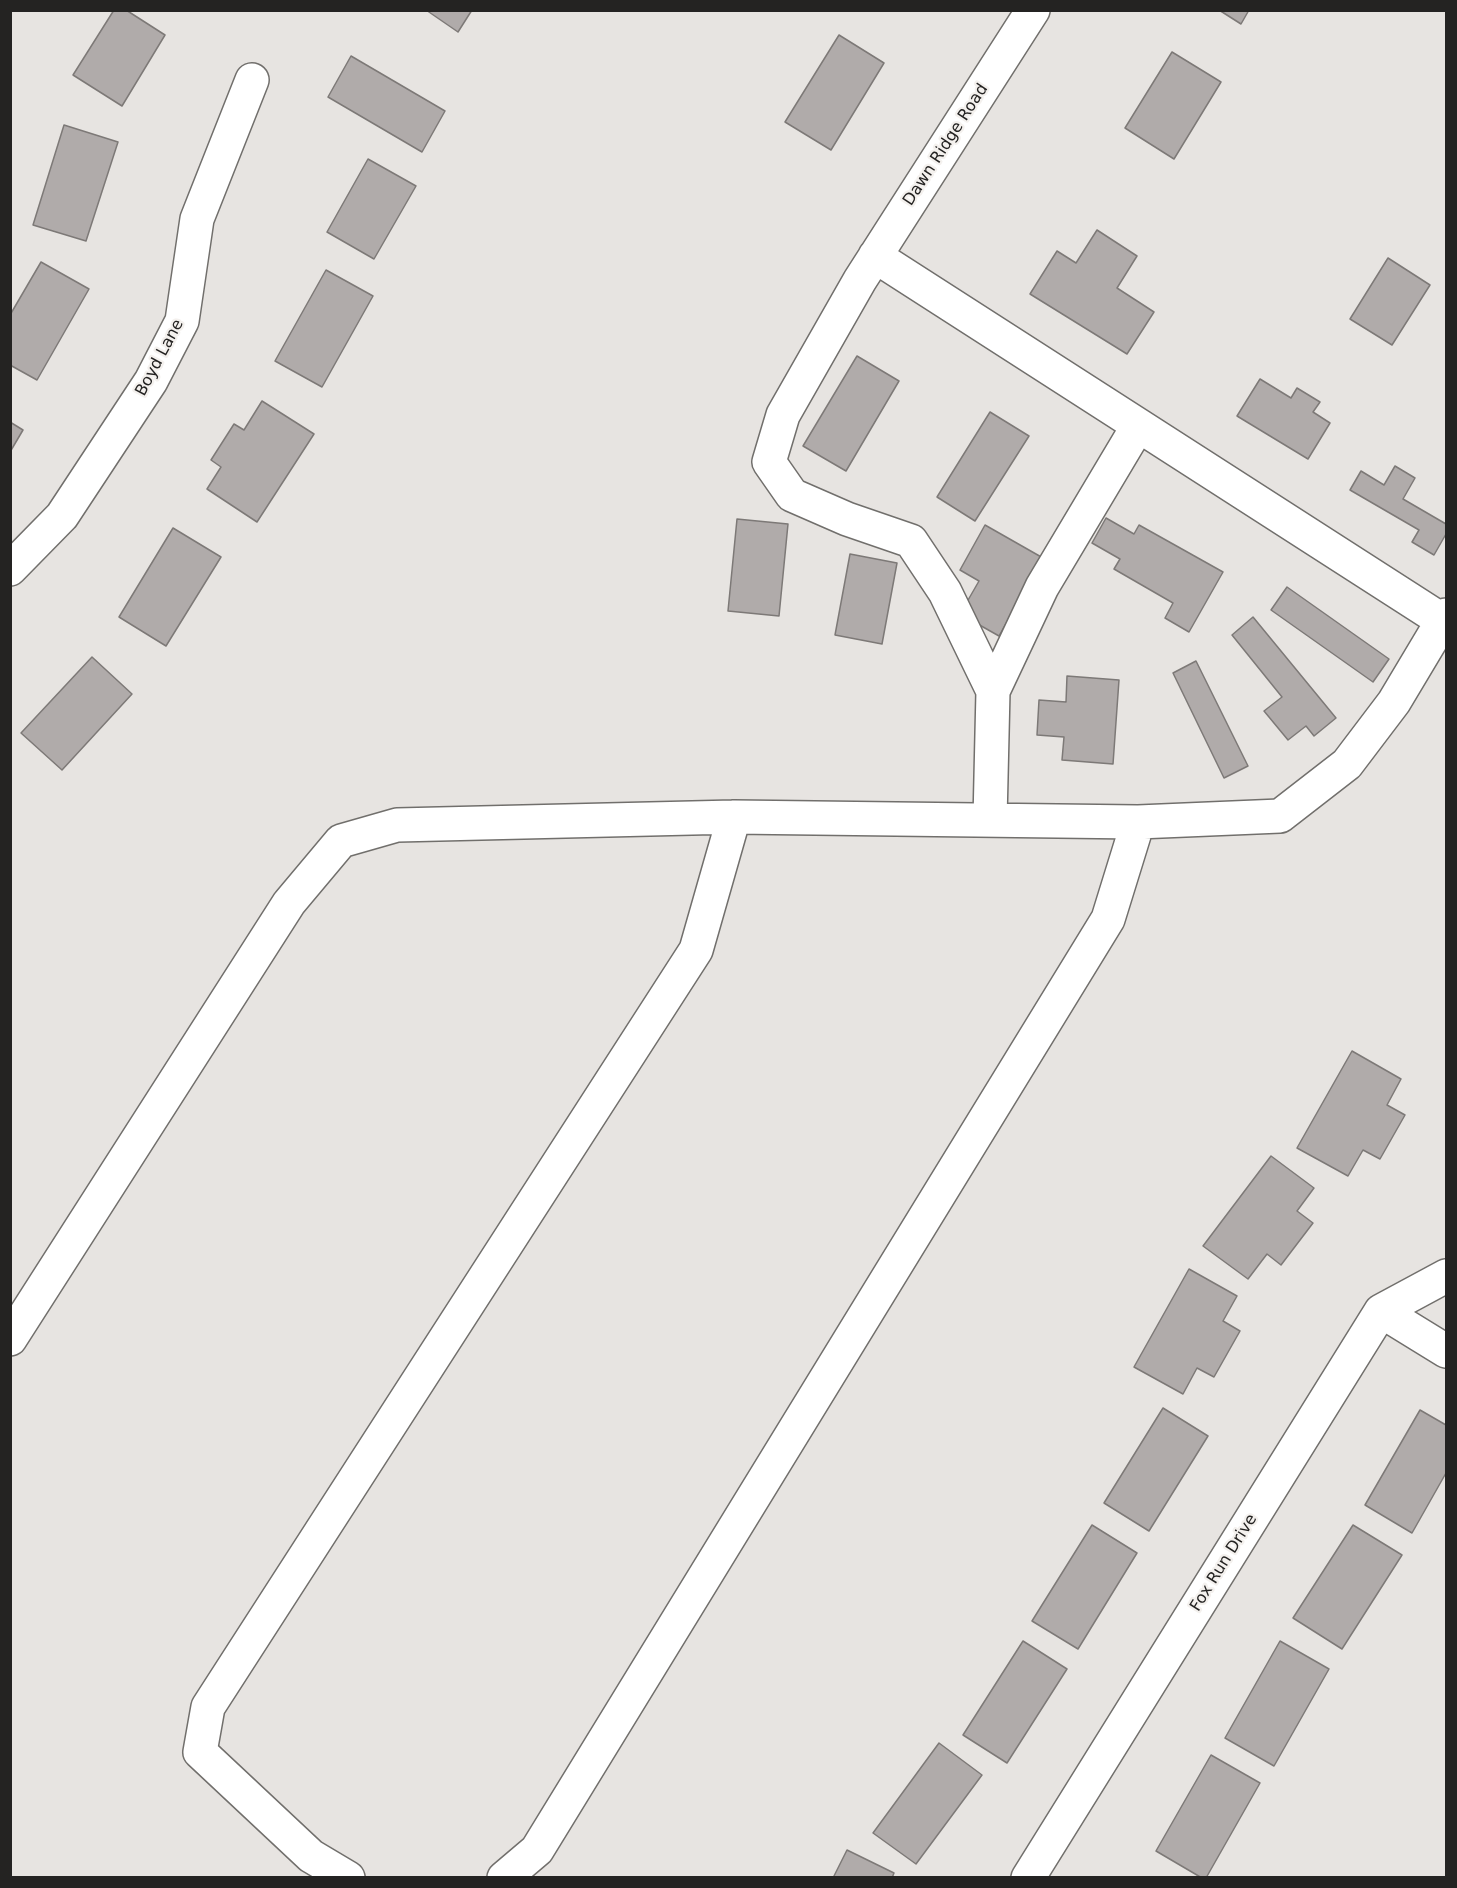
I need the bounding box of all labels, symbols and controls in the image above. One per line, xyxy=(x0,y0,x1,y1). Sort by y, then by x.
street label: Dawn Ridge Road xyxy=(899,80,993,210)
street label: Boyd Lane xyxy=(132,316,188,400)
street label: Fox Run Drive xyxy=(1186,1511,1262,1615)

